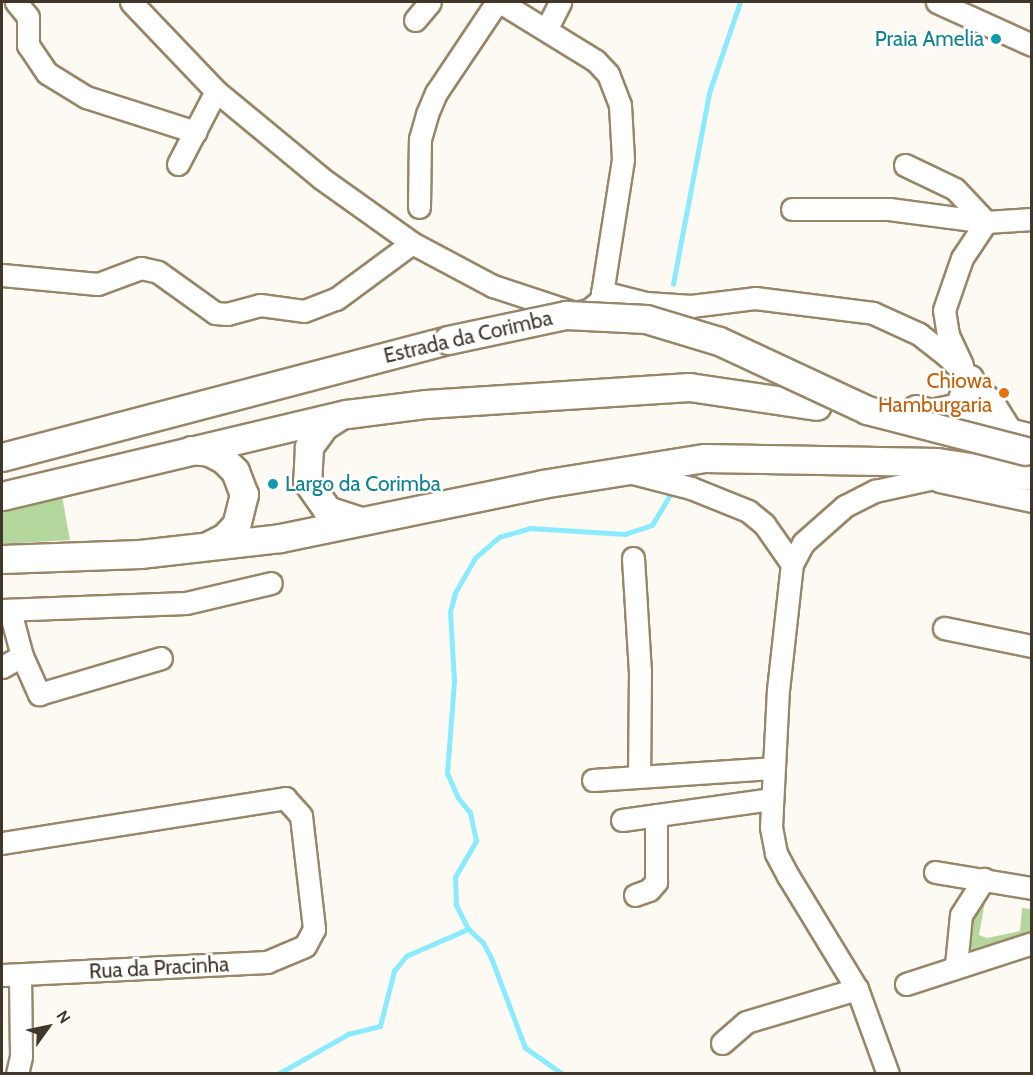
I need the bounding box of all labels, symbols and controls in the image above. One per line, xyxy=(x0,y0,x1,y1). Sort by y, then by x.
place label: Praia Amelia xyxy=(875,26,984,52)
marker: Praia Amelia xyxy=(989,32,1003,46)
street label: Estrada da Corimba xyxy=(381,305,555,369)
place label: Chiowa Hamburgaria xyxy=(878,368,992,418)
marker: Chiowa Hamburgaria xyxy=(997,386,1011,400)
place label: Largo da Corimba xyxy=(285,471,441,497)
marker: Largo da Corimba xyxy=(266,477,280,491)
street label: Rua da Pracinha xyxy=(88,952,230,984)
north arrow xyxy=(18,997,78,1057)
text: N xyxy=(52,1007,75,1027)

